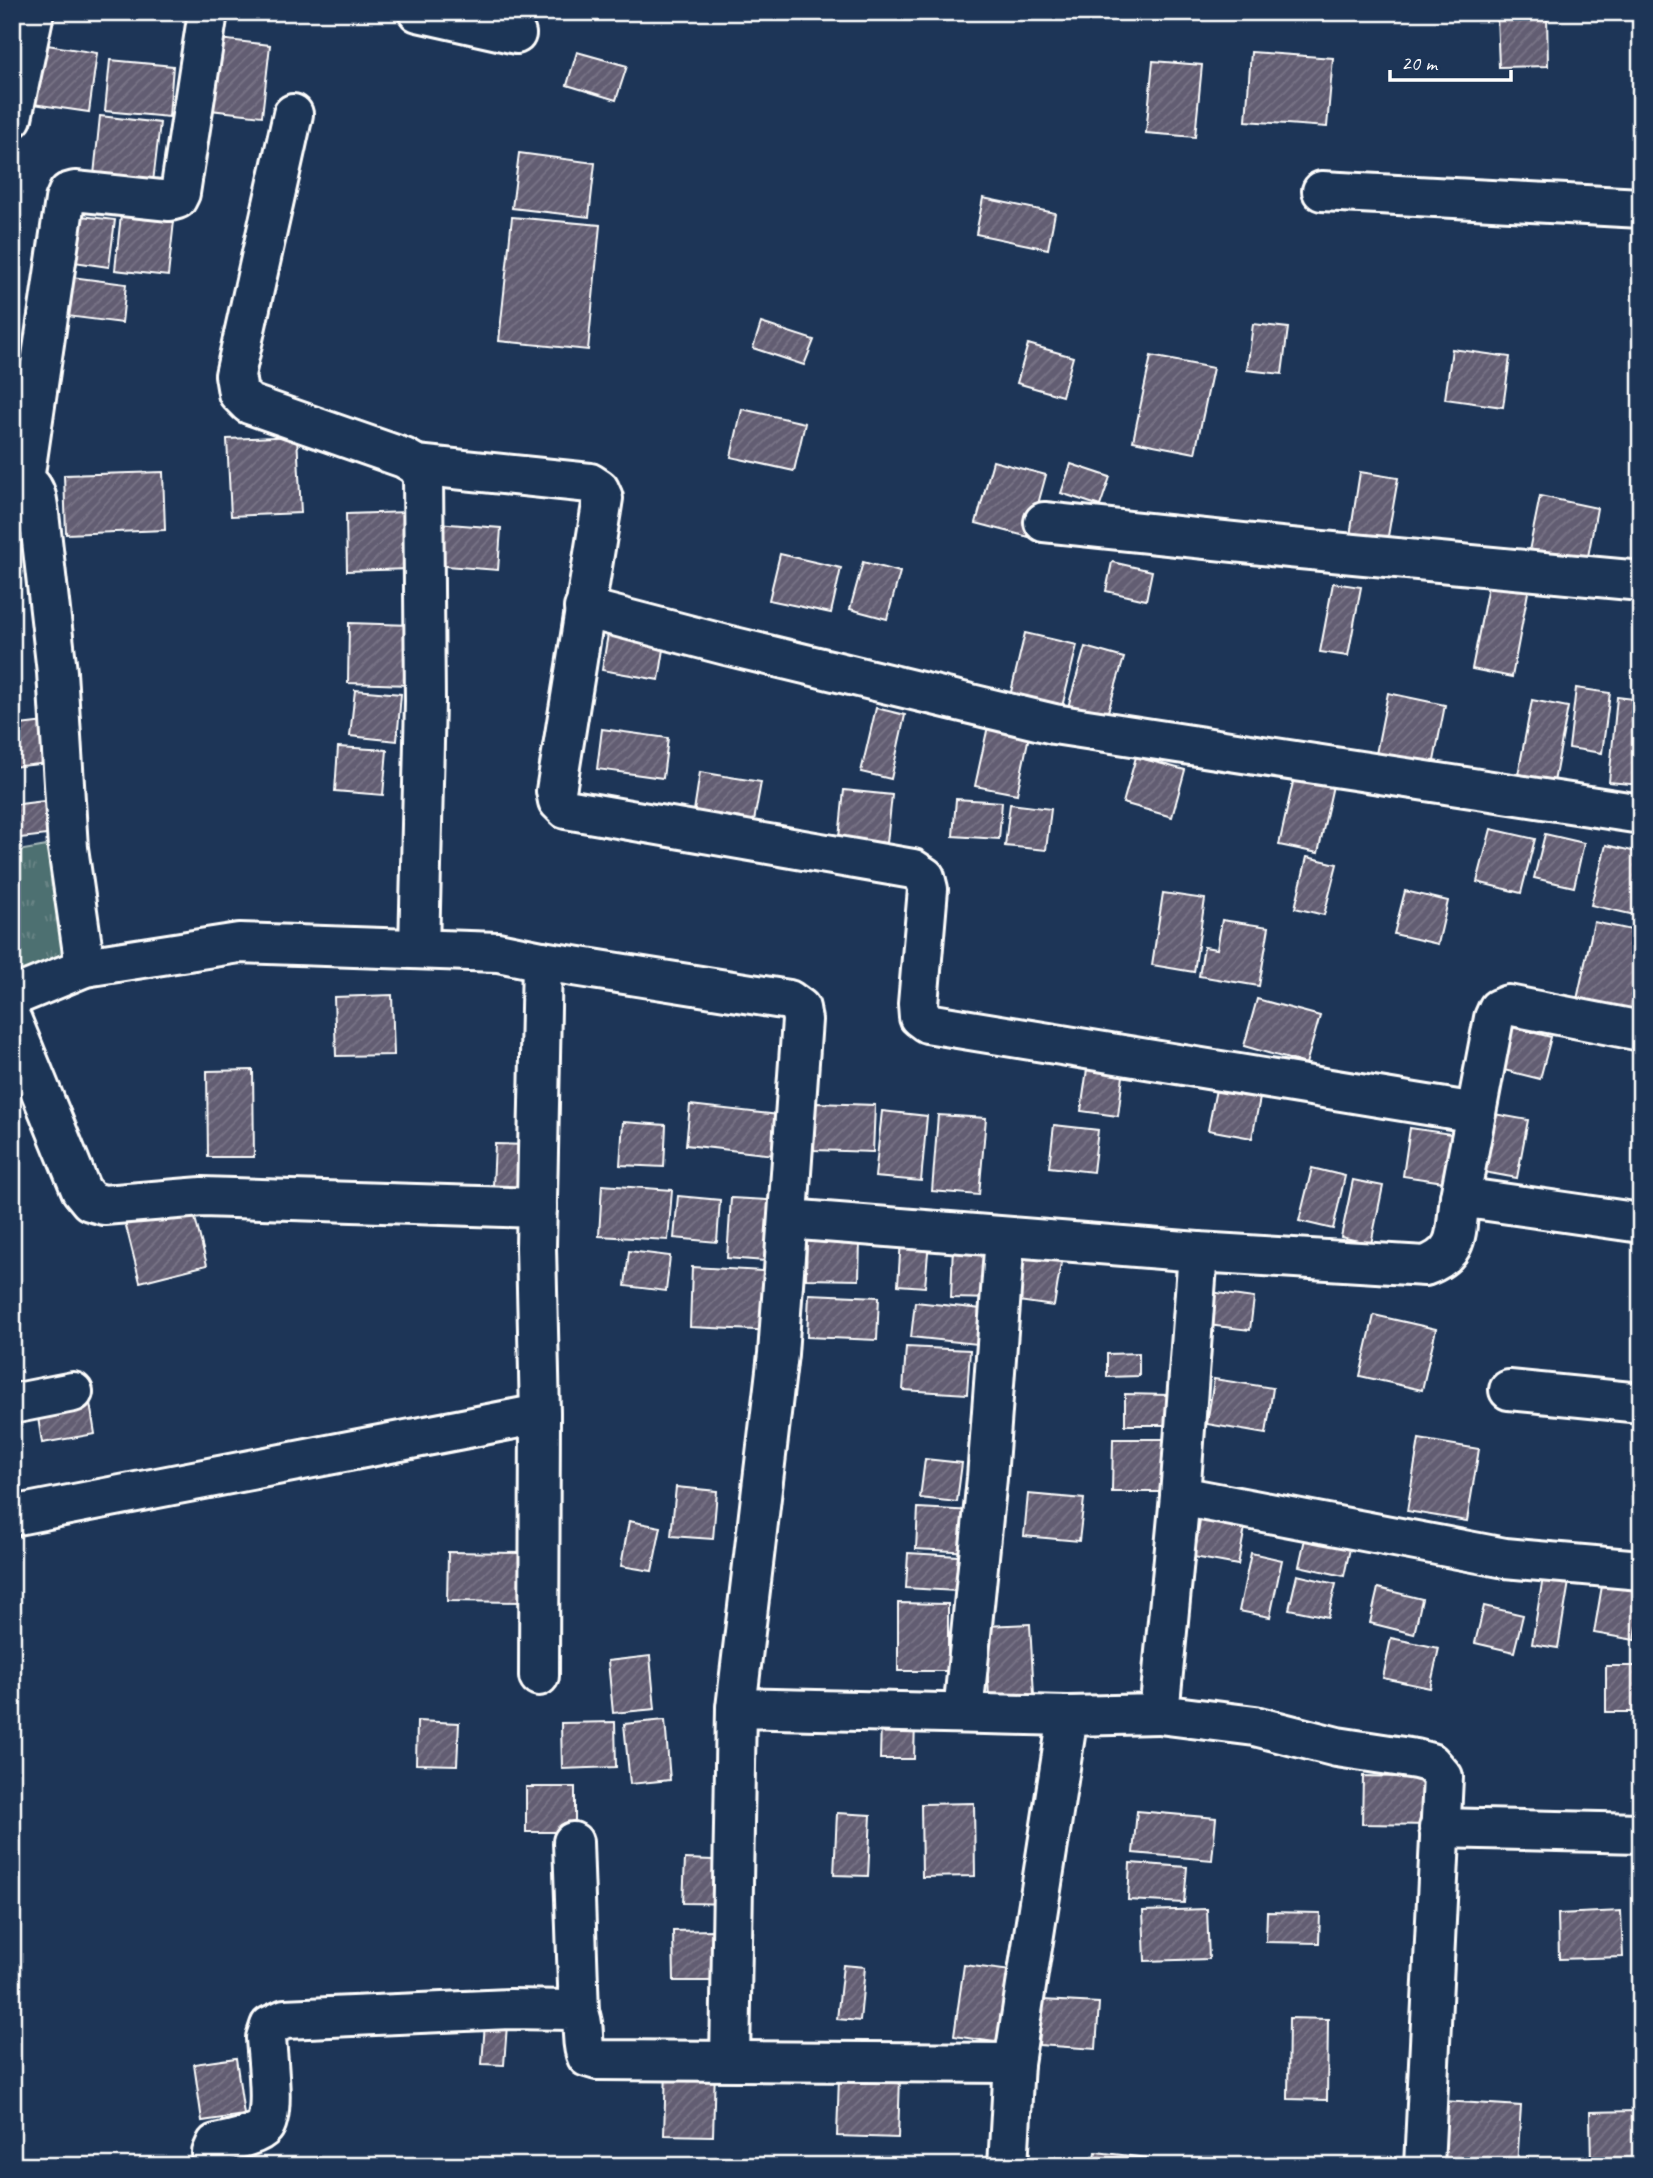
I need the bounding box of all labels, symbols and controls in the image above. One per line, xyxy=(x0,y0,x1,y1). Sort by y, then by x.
scale bar xyxy=(1390,38,1511,82)
text: 20 m xyxy=(1401,50,1439,76)

